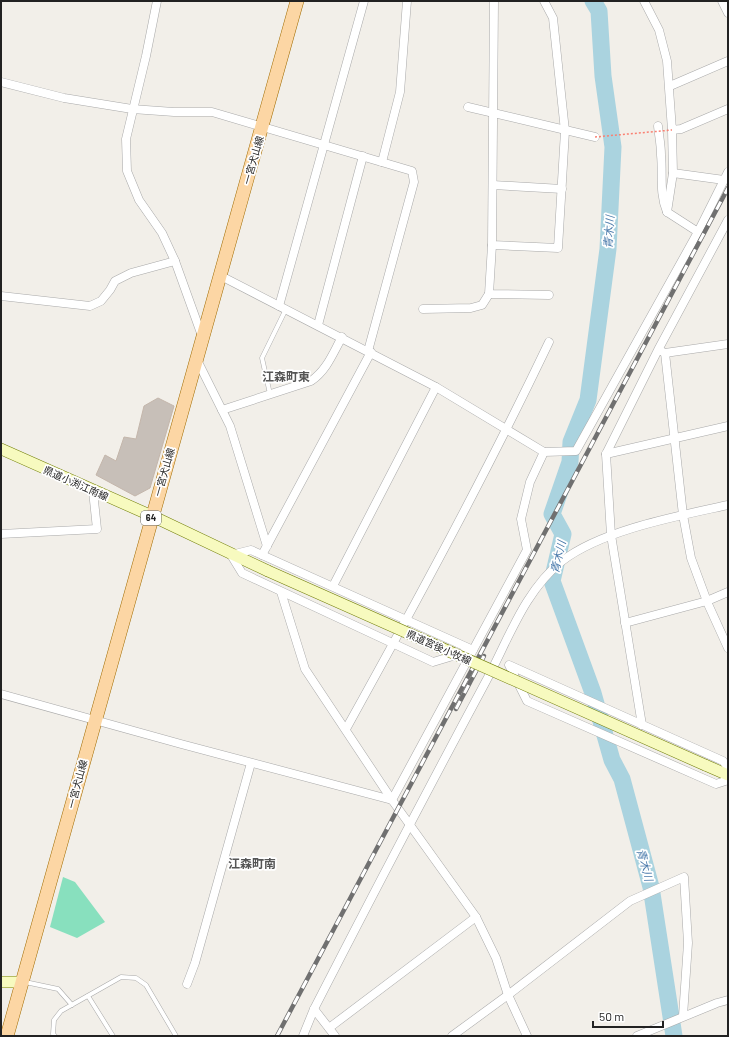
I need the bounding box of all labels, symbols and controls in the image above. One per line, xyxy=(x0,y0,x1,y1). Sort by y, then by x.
street label: 一宮犬山線 xyxy=(240,134,266,186)
water label: 青木川 xyxy=(601,214,616,249)
district label: 江森町東 xyxy=(262,369,310,383)
street label: 一宮犬山線 xyxy=(151,446,177,498)
street label: 県道小渕江南線 xyxy=(42,463,110,503)
road number: 64 xyxy=(141,511,161,525)
water label: 青木川 xyxy=(547,538,568,574)
street label: 県道宮後小牧線 xyxy=(405,627,473,667)
street label: 一宮犬山線 xyxy=(65,758,89,810)
water label: 青木川 xyxy=(635,847,656,883)
district label: 江森町南 xyxy=(228,856,276,870)
scale bar xyxy=(593,1003,663,1029)
text: 50 m xyxy=(599,1009,624,1023)

